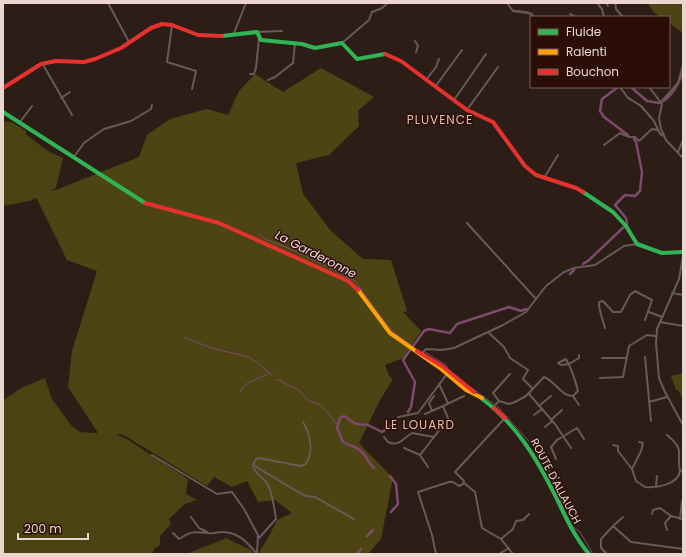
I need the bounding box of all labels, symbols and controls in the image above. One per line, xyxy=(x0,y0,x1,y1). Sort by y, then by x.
legend xyxy=(530,16,670,88)
text: Fluide xyxy=(566,23,601,40)
text: Ralenti xyxy=(566,43,607,60)
text: Bouchon xyxy=(566,63,619,80)
district label: PLUVENCE xyxy=(407,111,473,128)
water label: La Garderonne xyxy=(272,226,360,282)
district label: LE LOUARD xyxy=(385,416,455,433)
street label: ROUTE D'ALLAUCH xyxy=(527,435,585,527)
scale bar xyxy=(18,515,88,541)
text: 200 m xyxy=(24,520,62,537)

